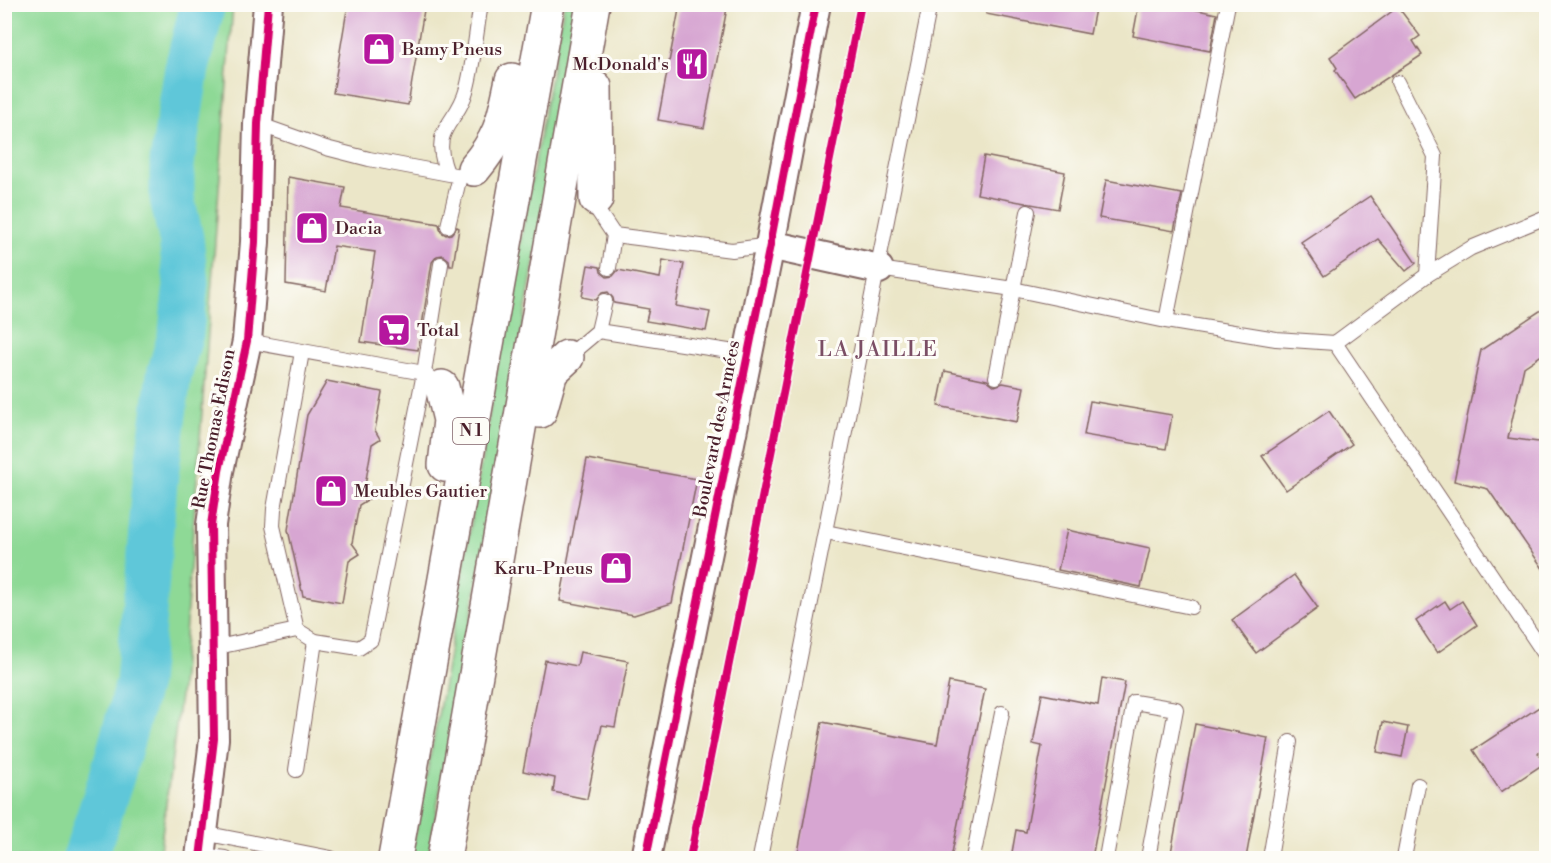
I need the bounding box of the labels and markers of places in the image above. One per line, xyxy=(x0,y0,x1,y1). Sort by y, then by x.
shop icon: Bamy Pneus xyxy=(361,31,397,67)
place label: Bamy Pneus xyxy=(401,38,502,61)
restaurant icon: McDonald's xyxy=(674,46,710,82)
place label: McDonald's xyxy=(573,53,669,76)
shop icon: Dacia xyxy=(294,210,330,246)
place label: Dacia xyxy=(335,217,383,240)
supermarket icon: Total xyxy=(376,312,412,348)
place label: Total xyxy=(417,319,460,342)
shop icon: Meubles Gautier xyxy=(313,473,349,509)
place label: Meubles Gautier xyxy=(354,480,488,503)
shop icon: Karu-Pneus xyxy=(598,550,634,586)
place label: Karu-Pneus xyxy=(494,557,593,580)

